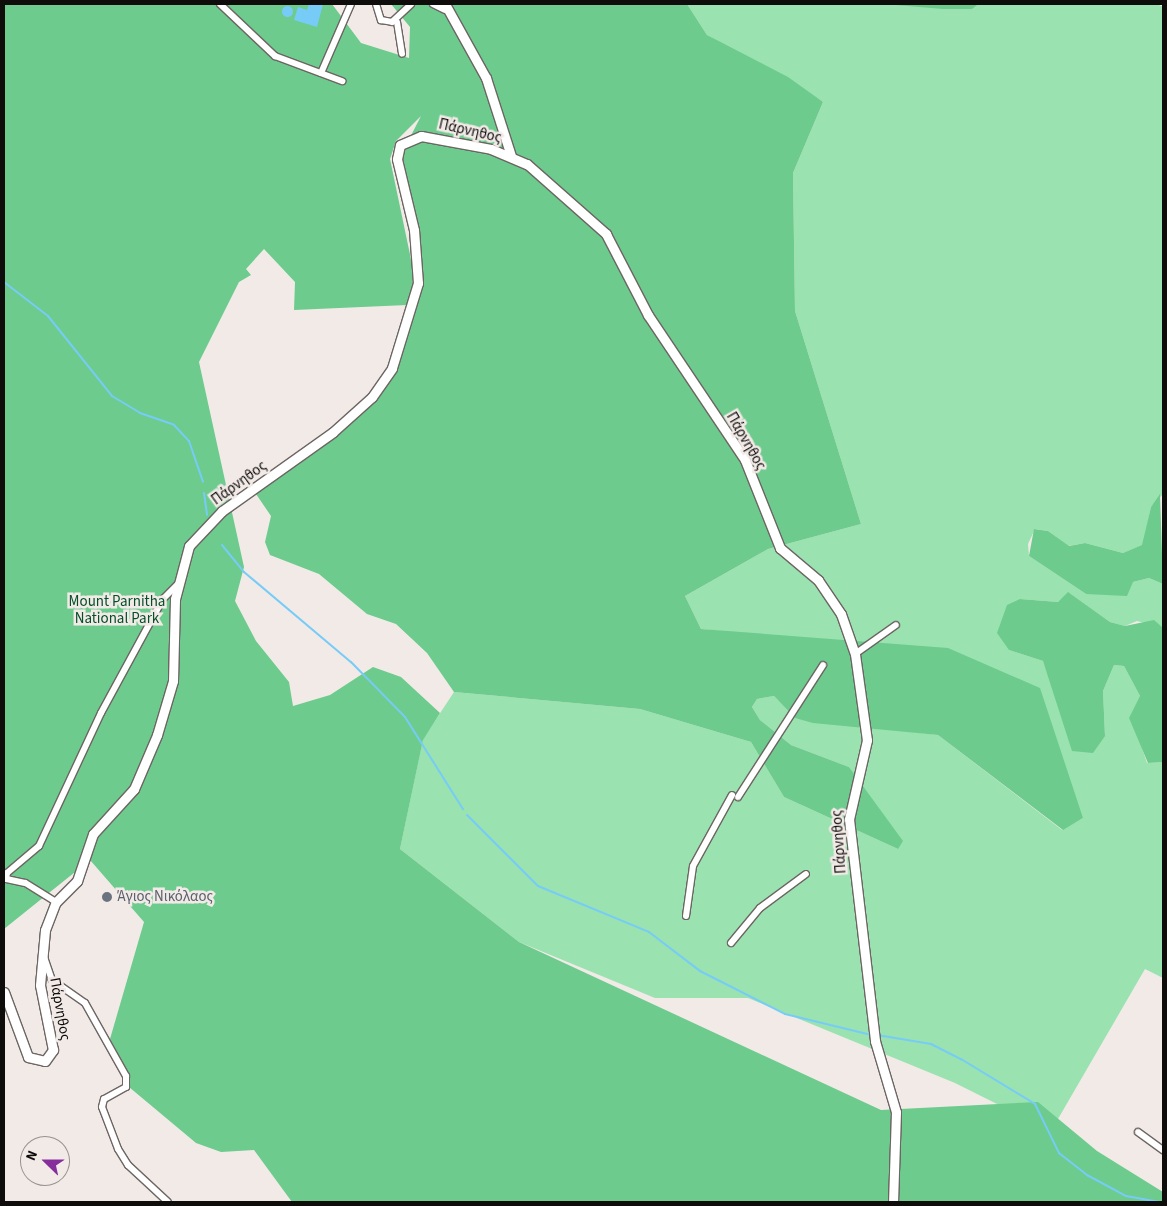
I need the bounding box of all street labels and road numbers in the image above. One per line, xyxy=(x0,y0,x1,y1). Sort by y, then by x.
street label: Πάρνηθος xyxy=(437,115,503,147)
street label: Πάρνηθος xyxy=(722,409,770,473)
street label: Πάρνηθος xyxy=(208,457,270,509)
street label: Πάρνηθος xyxy=(828,810,850,874)
street label: Πάρνηθος xyxy=(46,976,74,1042)

